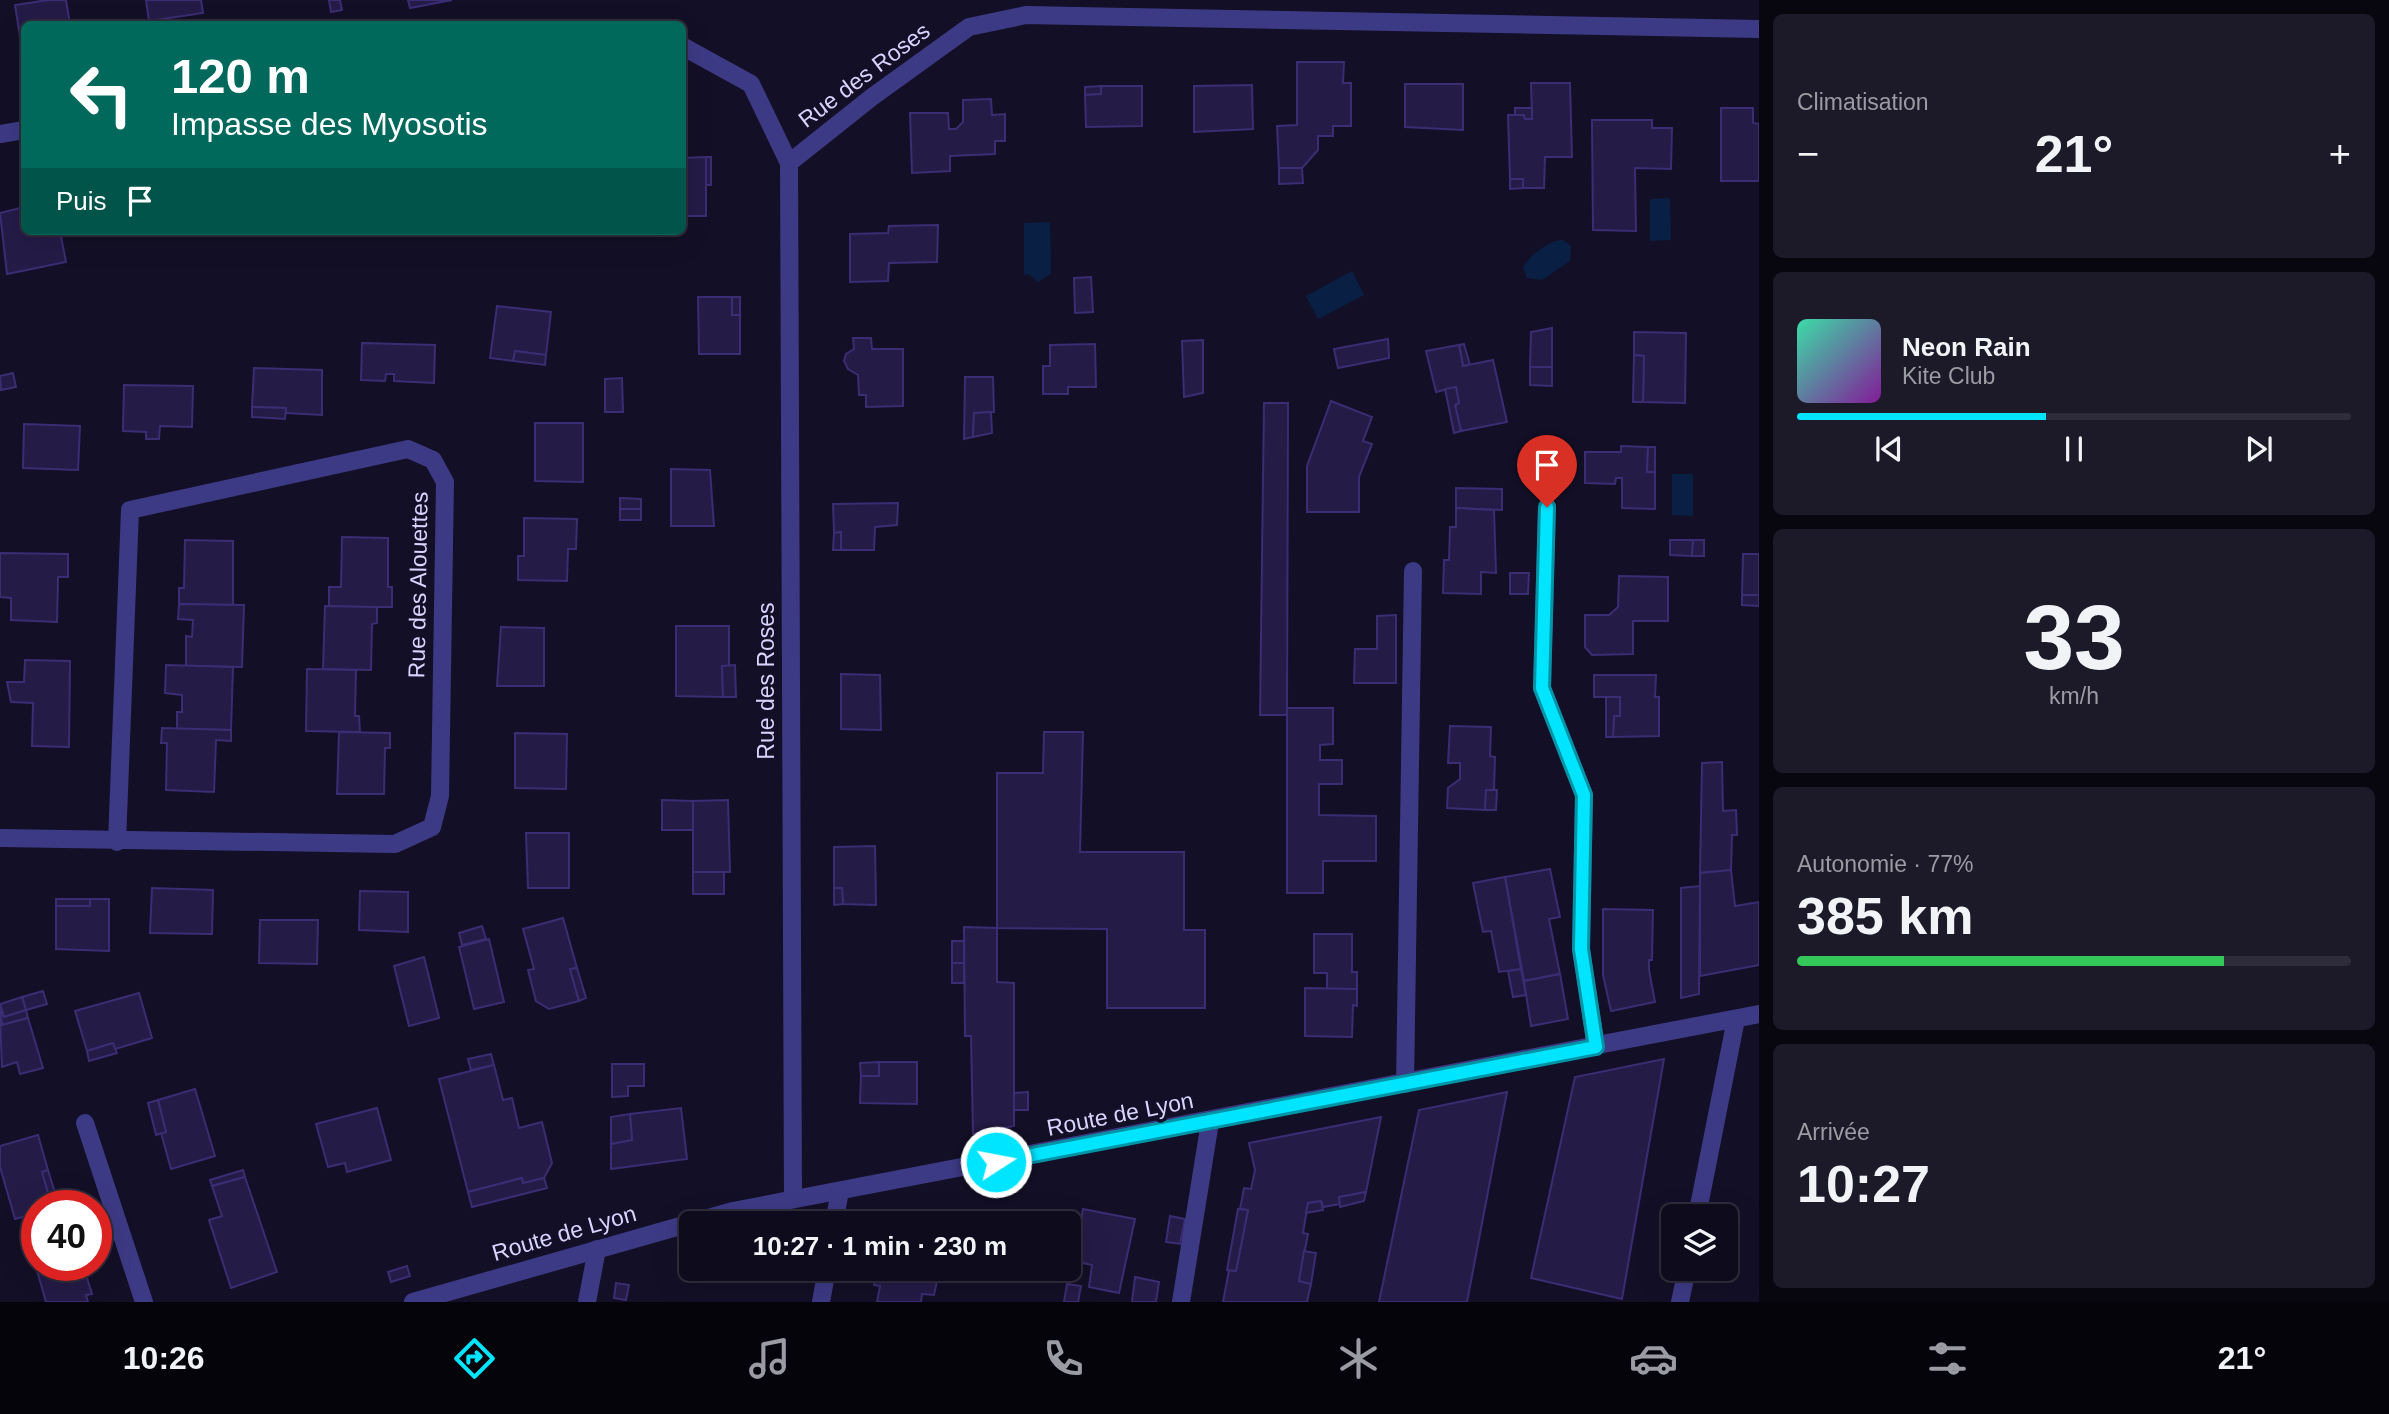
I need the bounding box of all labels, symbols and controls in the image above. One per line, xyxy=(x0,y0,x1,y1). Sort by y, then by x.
street label: Rue des Roses xyxy=(793,17,935,133)
icon: left xyxy=(56,49,147,140)
text: 120 m xyxy=(171,49,310,103)
text: Climatisation xyxy=(1797,89,1929,115)
text: Impasse des Myosotis xyxy=(171,106,488,142)
text: 21° xyxy=(2035,125,2113,183)
text: − xyxy=(1797,133,1819,175)
text: + xyxy=(2329,133,2351,175)
icon: arrive xyxy=(121,182,159,220)
text: Puis xyxy=(56,186,107,216)
text: Neon Rain xyxy=(1902,332,2031,362)
text: Kite Club xyxy=(1902,363,1995,389)
icon: previous xyxy=(1870,430,1908,468)
icon: pause xyxy=(2055,430,2093,468)
icon: next xyxy=(2240,430,2278,468)
pin xyxy=(1517,435,1577,507)
icon: arrive xyxy=(1528,446,1566,484)
street label: Rue des Alouettes xyxy=(403,491,433,679)
text: 33 xyxy=(2023,587,2125,688)
street label: Rue des Roses xyxy=(753,602,779,760)
text: km/h xyxy=(2049,683,2099,709)
text: Autonomie · 77% xyxy=(1797,851,1973,877)
text: 385 km xyxy=(1797,887,1973,945)
street label: Route de Lyon xyxy=(1045,1087,1195,1141)
text: Arrivée xyxy=(1797,1119,1870,1145)
position arrow xyxy=(959,1125,1033,1199)
text: 10:27 xyxy=(1797,1155,1930,1213)
speed limit sign: 40 xyxy=(21,1190,112,1281)
street label: Route de Lyon xyxy=(489,1200,639,1266)
map controls xyxy=(1661,1204,1738,1281)
button: layers xyxy=(1661,1204,1738,1281)
text: 10:27 · 1 min · 230 m xyxy=(753,1231,1007,1261)
icon: directions xyxy=(450,1334,499,1383)
icon: music xyxy=(745,1334,794,1383)
icon: phone xyxy=(1039,1334,1088,1383)
icon: climate xyxy=(1334,1334,1383,1383)
icon: car xyxy=(1629,1334,1678,1383)
icon: filters xyxy=(1923,1334,1972,1383)
text: 10:26 xyxy=(123,1340,205,1376)
text: 21° xyxy=(2218,1340,2266,1376)

